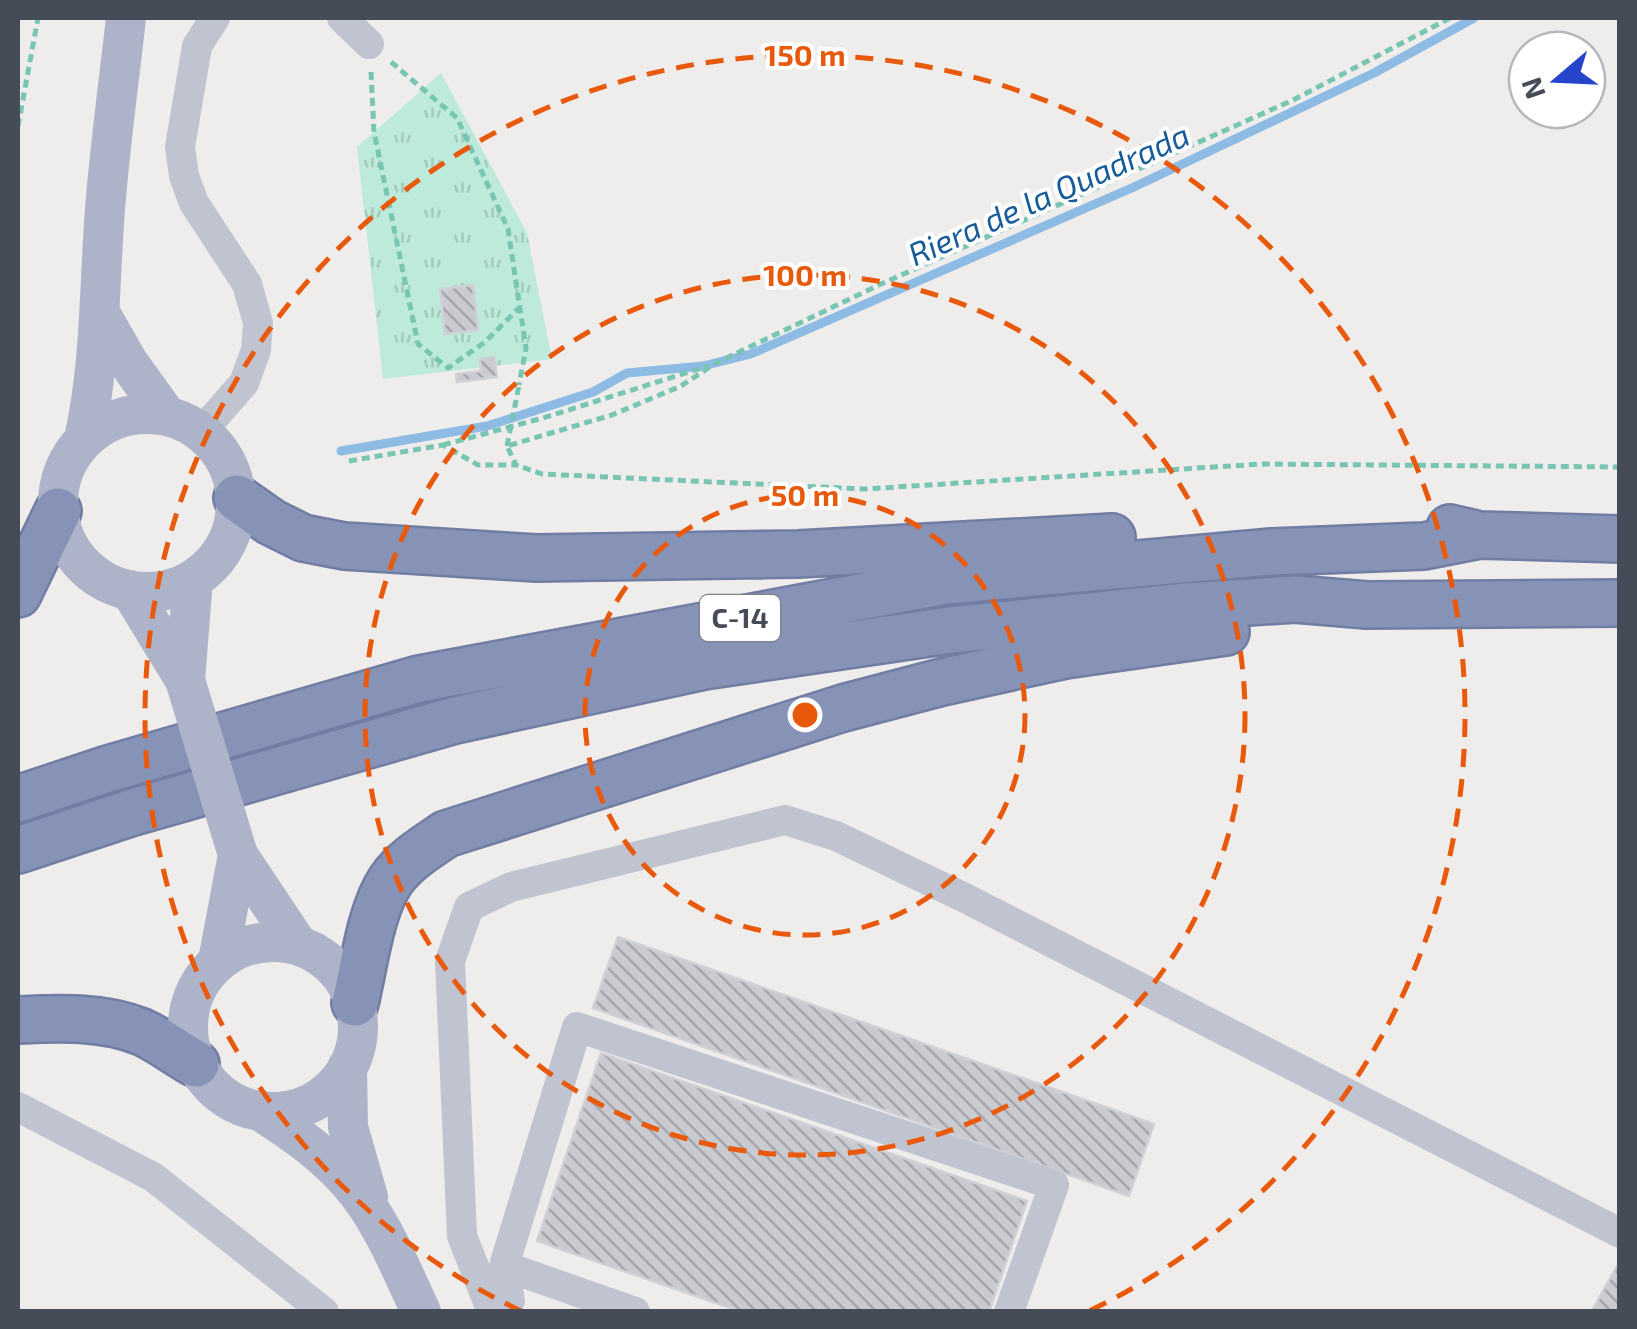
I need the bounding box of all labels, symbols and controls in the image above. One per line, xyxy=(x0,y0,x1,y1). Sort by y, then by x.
north arrow xyxy=(1507,30,1607,130)
text: 150 m xyxy=(764,36,846,72)
text: N xyxy=(1513,73,1552,104)
water label: Riera de la Quadrada xyxy=(902,114,1195,273)
text: 100 m xyxy=(763,256,847,292)
text: 50 m xyxy=(771,476,839,512)
road number: C-14 xyxy=(700,595,780,641)
centre of rings xyxy=(787,697,823,733)

